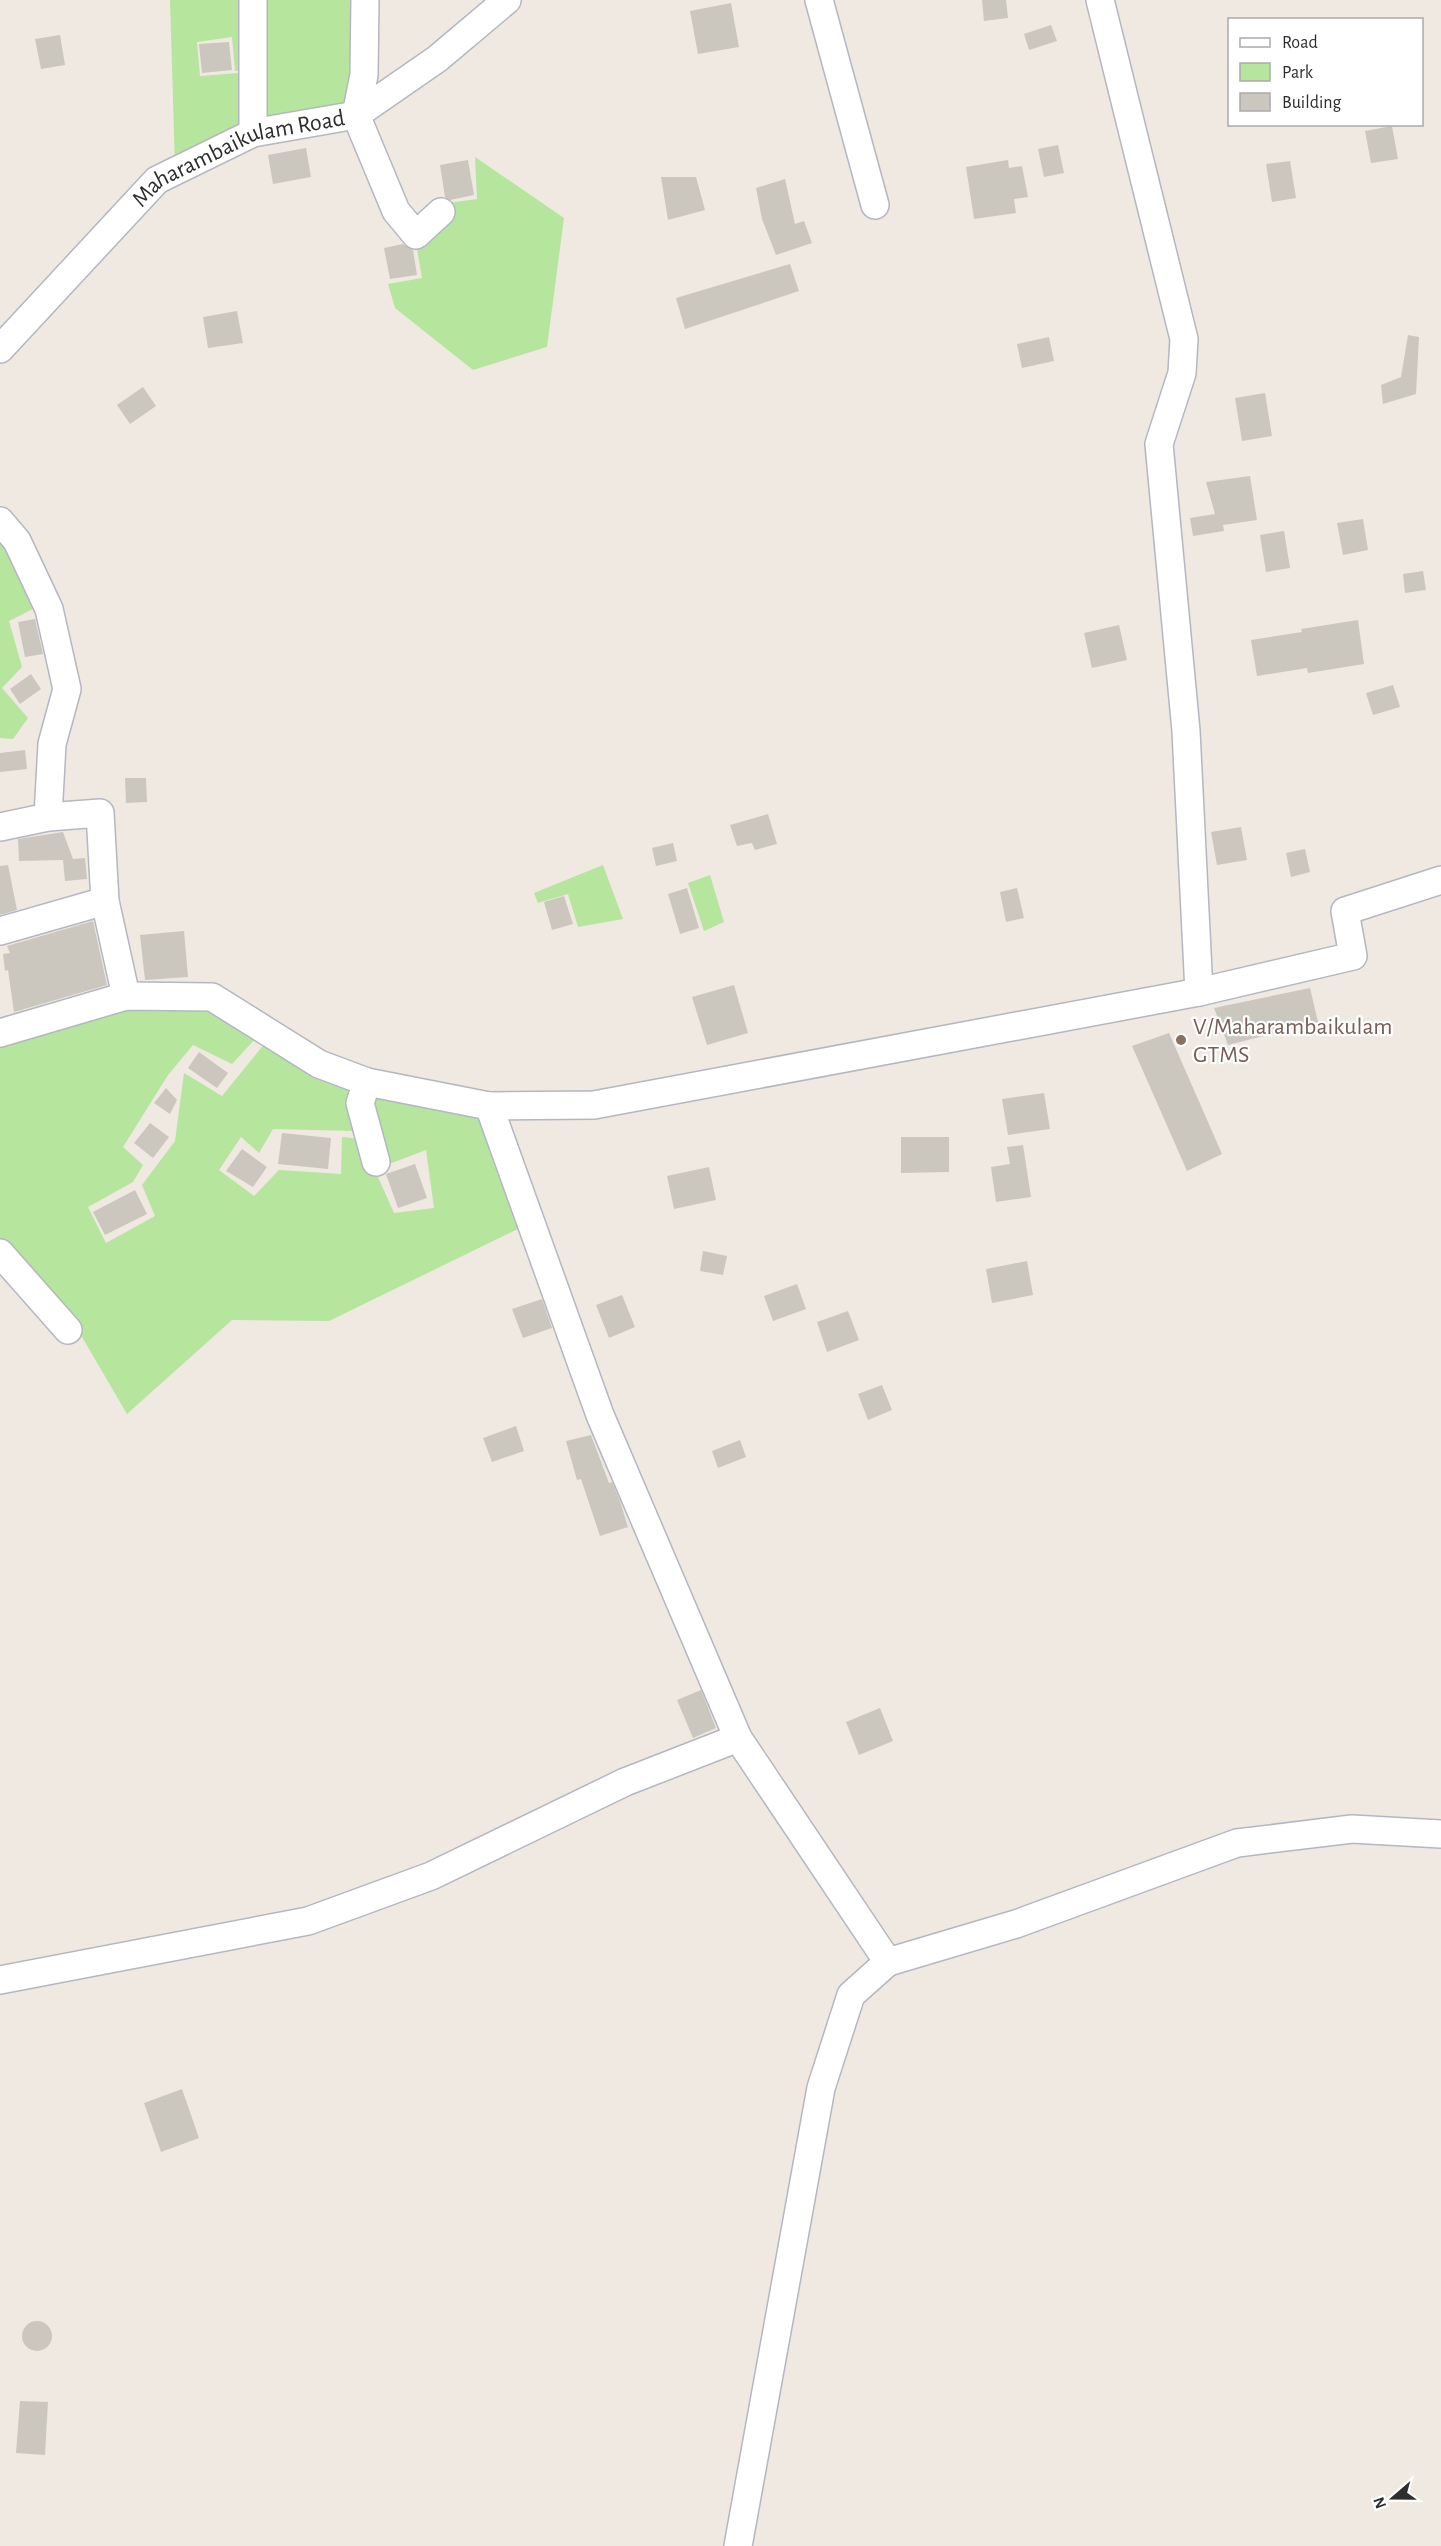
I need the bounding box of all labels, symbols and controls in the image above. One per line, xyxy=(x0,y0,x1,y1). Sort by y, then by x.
legend xyxy=(1228,18,1423,126)
text: Road xyxy=(1282,34,1318,52)
text: Park xyxy=(1282,64,1314,82)
text: Building xyxy=(1282,94,1342,112)
street label: Maharambaikulam Road xyxy=(128,106,347,212)
place label: V/Maharambaikulam GTMS xyxy=(1193,1015,1393,1067)
marker: V/Maharambaikulam GTMS xyxy=(1174,1033,1188,1047)
north arrow xyxy=(1363,2468,1423,2528)
text: N xyxy=(1370,2495,1389,2511)

